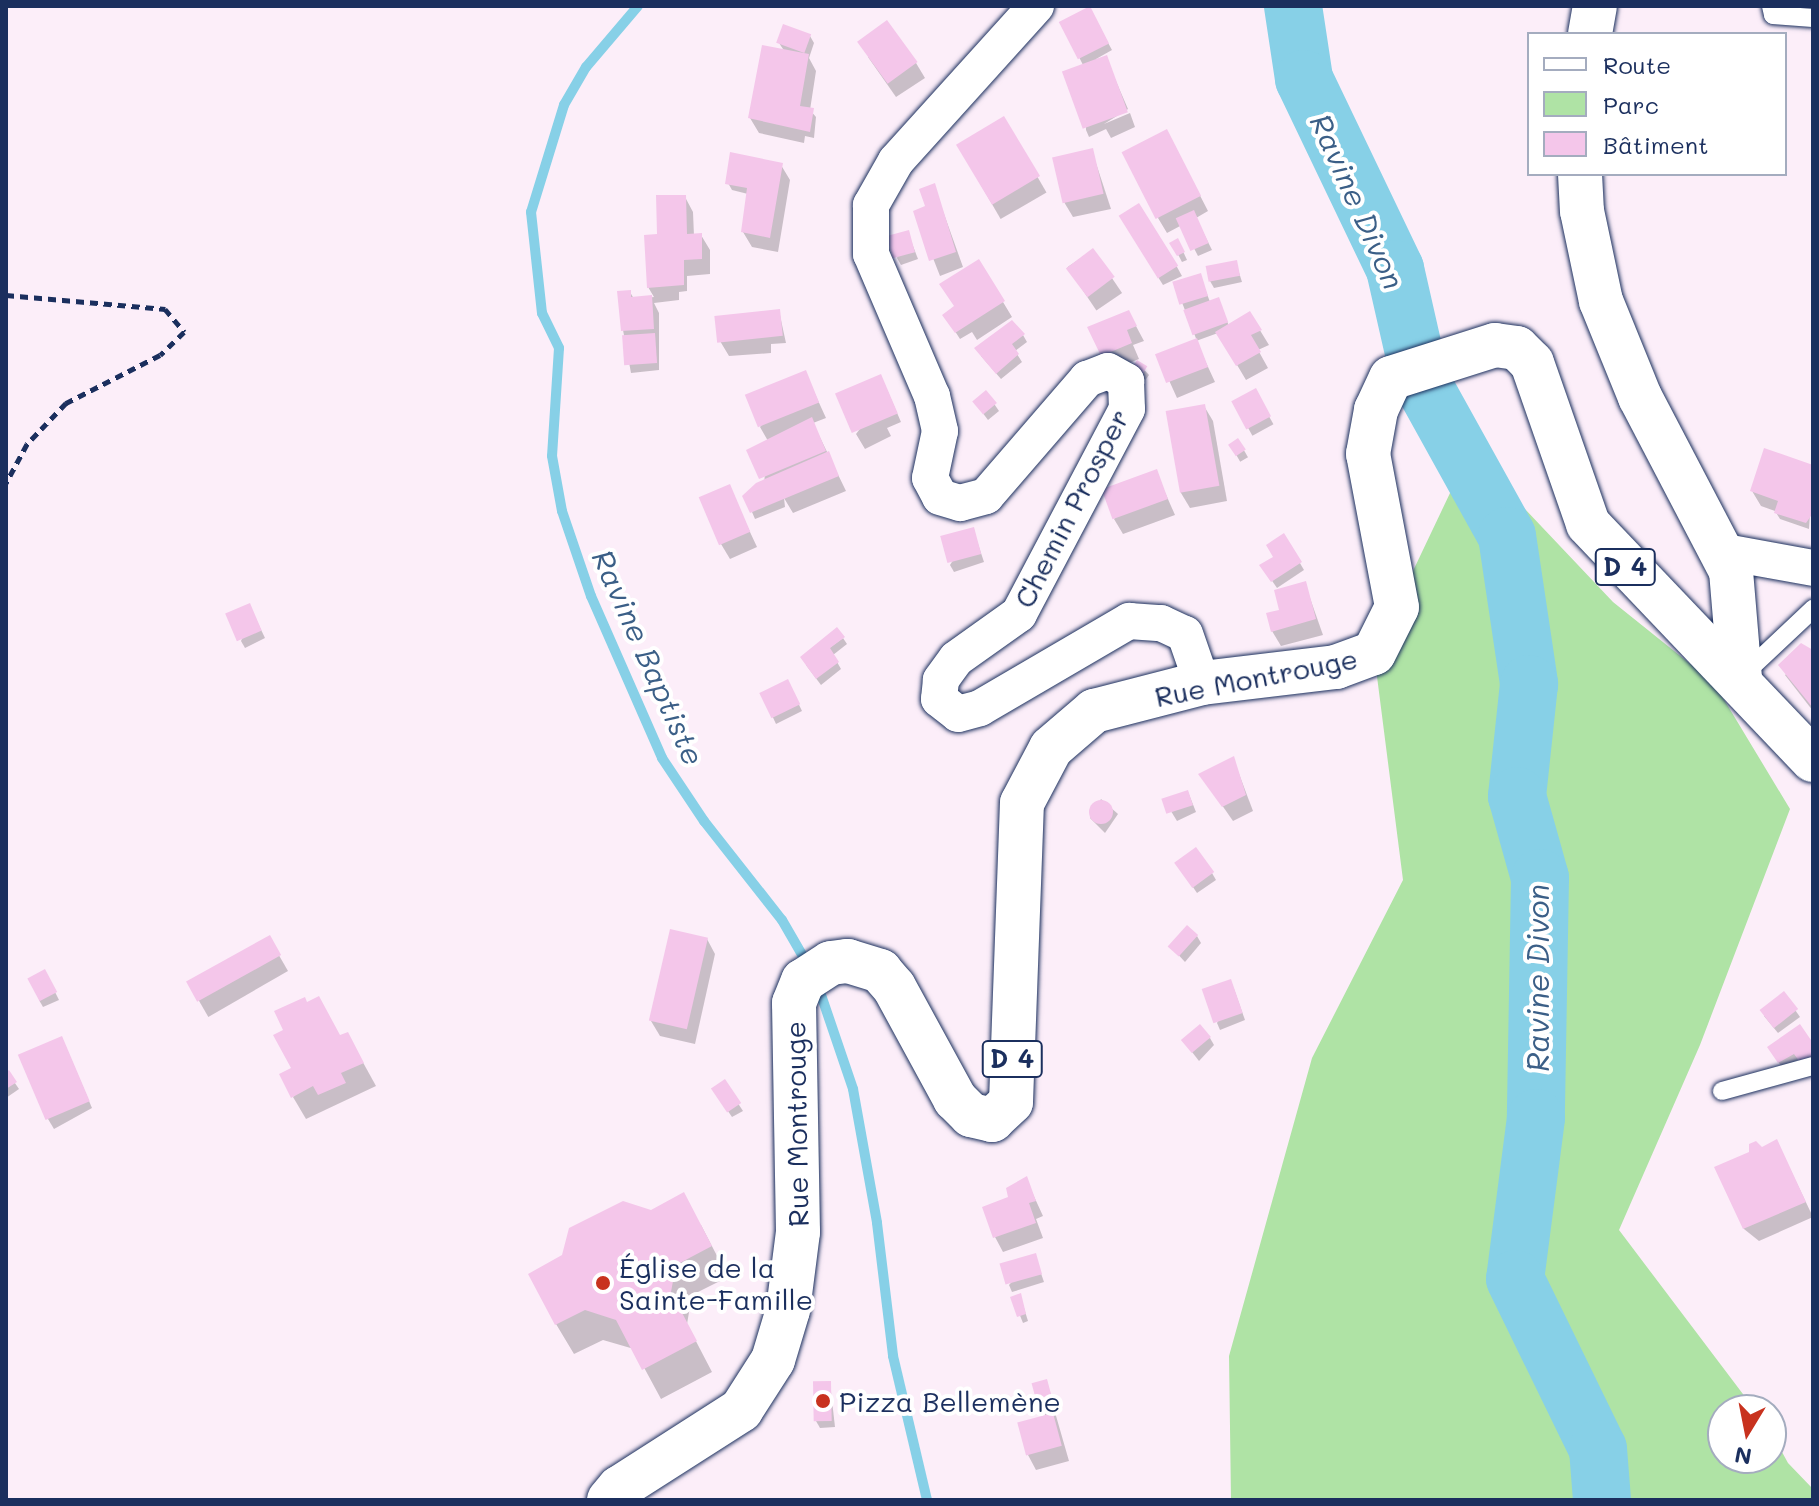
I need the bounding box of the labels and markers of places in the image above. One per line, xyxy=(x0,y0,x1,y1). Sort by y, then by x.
place label: Église de la Sainte-Famille xyxy=(619,1250,813,1316)
marker: Église de la Sainte-Famille xyxy=(594,1274,612,1292)
place label: Pizza Bellemène xyxy=(839,1384,1061,1418)
marker: Pizza Bellemène xyxy=(814,1392,832,1410)

